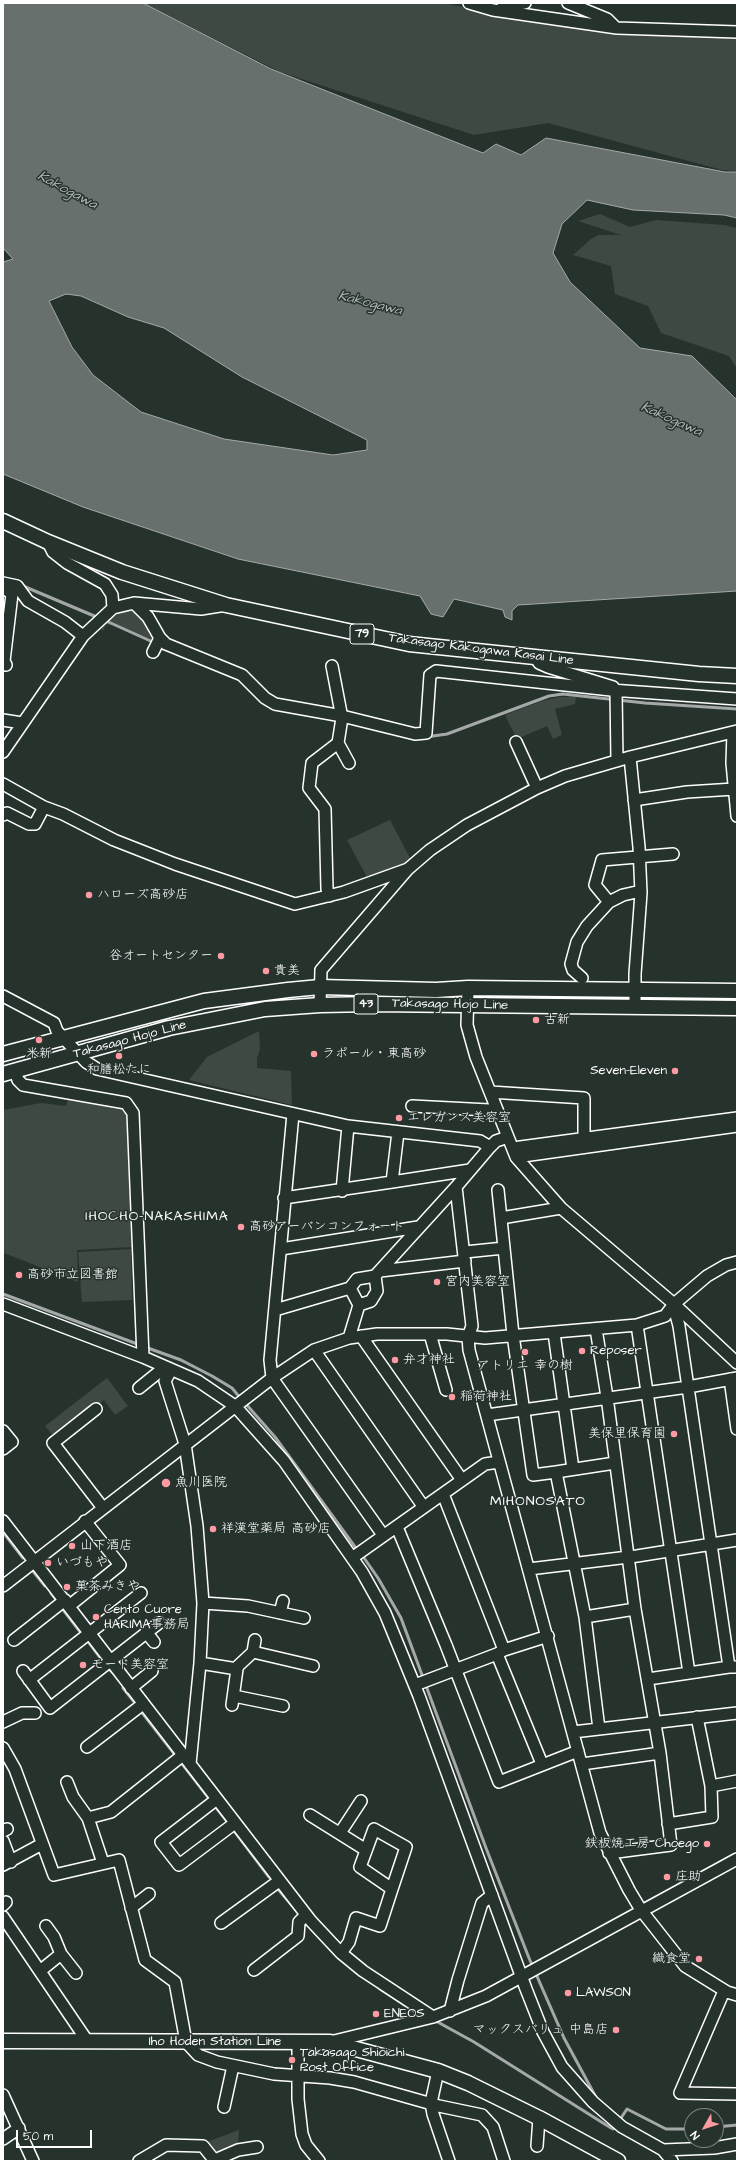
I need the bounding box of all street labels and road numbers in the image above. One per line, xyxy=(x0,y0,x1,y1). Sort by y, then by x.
road number: 79 xyxy=(350,624,374,644)
street label: Takasago Kakogawa Kasai Line xyxy=(388,631,574,669)
road number: 43 xyxy=(354,994,378,1014)
street label: Takasago Hojo Line xyxy=(392,996,508,1014)
street label: Takasago Hojo Line xyxy=(72,1017,188,1063)
street label: Iho Hoden Station Line xyxy=(149,2034,281,2050)

